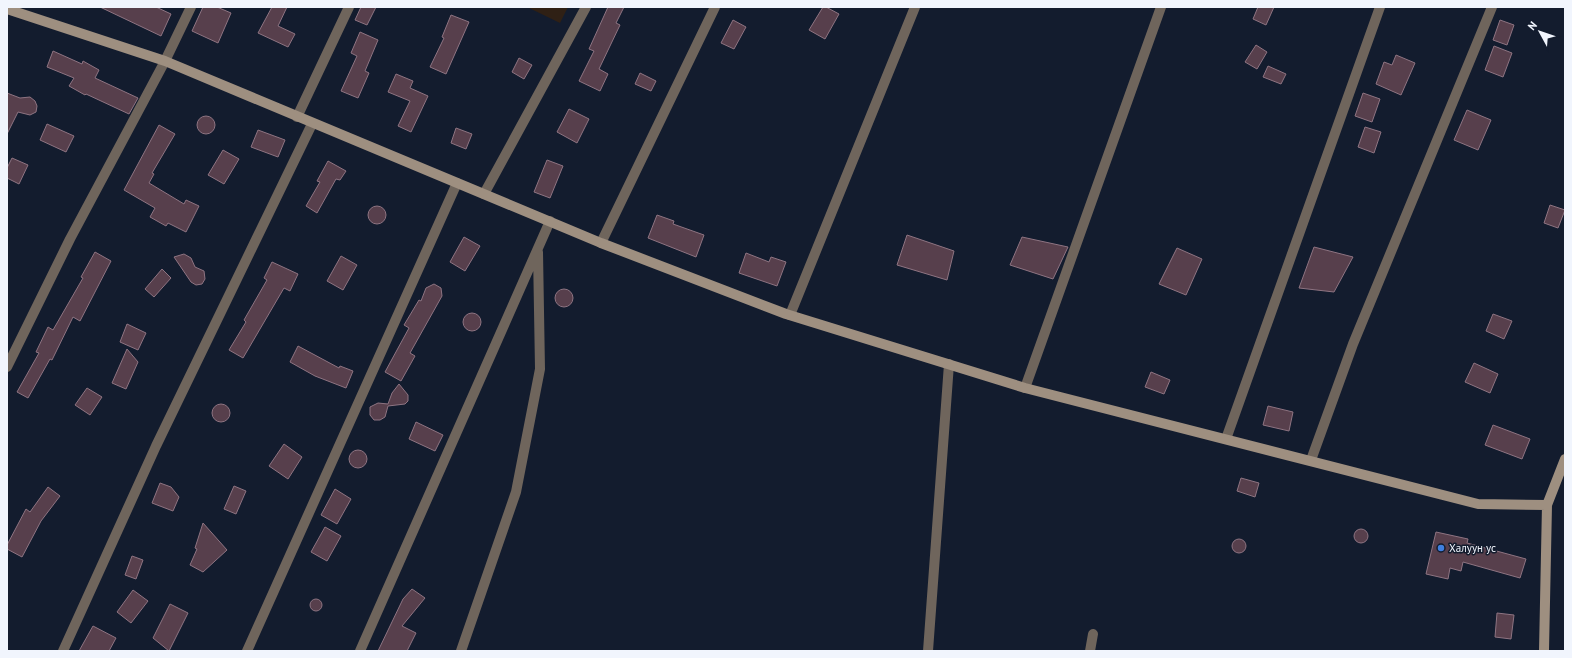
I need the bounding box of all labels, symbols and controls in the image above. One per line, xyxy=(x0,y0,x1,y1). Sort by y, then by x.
north arrow xyxy=(1520,12,1560,52)
text: N xyxy=(1525,18,1540,33)
place label: Халуун ус xyxy=(1449,541,1496,555)
marker: Халуун ус xyxy=(1436,543,1446,553)

